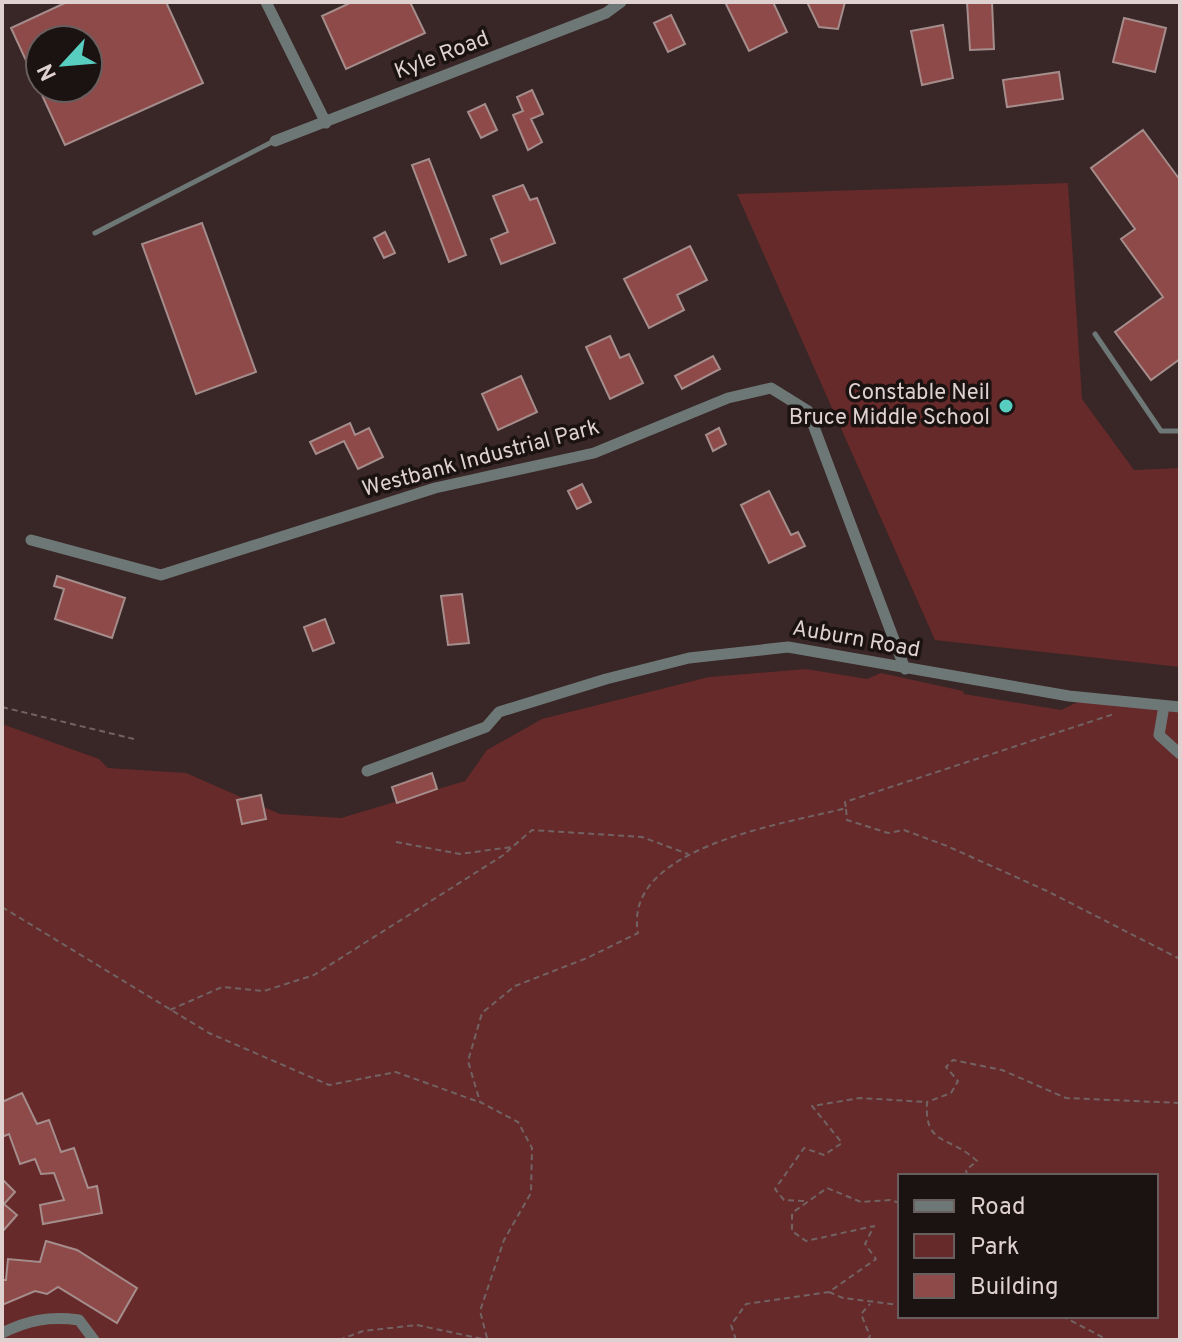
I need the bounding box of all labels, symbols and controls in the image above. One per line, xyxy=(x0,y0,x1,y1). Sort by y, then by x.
north arrow xyxy=(24,24,104,104)
street label: Kyle Road xyxy=(391,26,493,86)
text: N xyxy=(33,59,64,85)
place label: Constable Neil Bruce Middle School xyxy=(789,380,990,432)
marker: Constable Neil Bruce Middle School xyxy=(997,397,1015,415)
street label: Westbank Industrial Park xyxy=(359,414,603,504)
street label: Auburn Road xyxy=(790,615,922,665)
legend xyxy=(898,1174,1158,1318)
text: Road xyxy=(970,1193,1026,1223)
text: Park xyxy=(970,1233,1020,1263)
text: Building xyxy=(970,1273,1059,1303)

